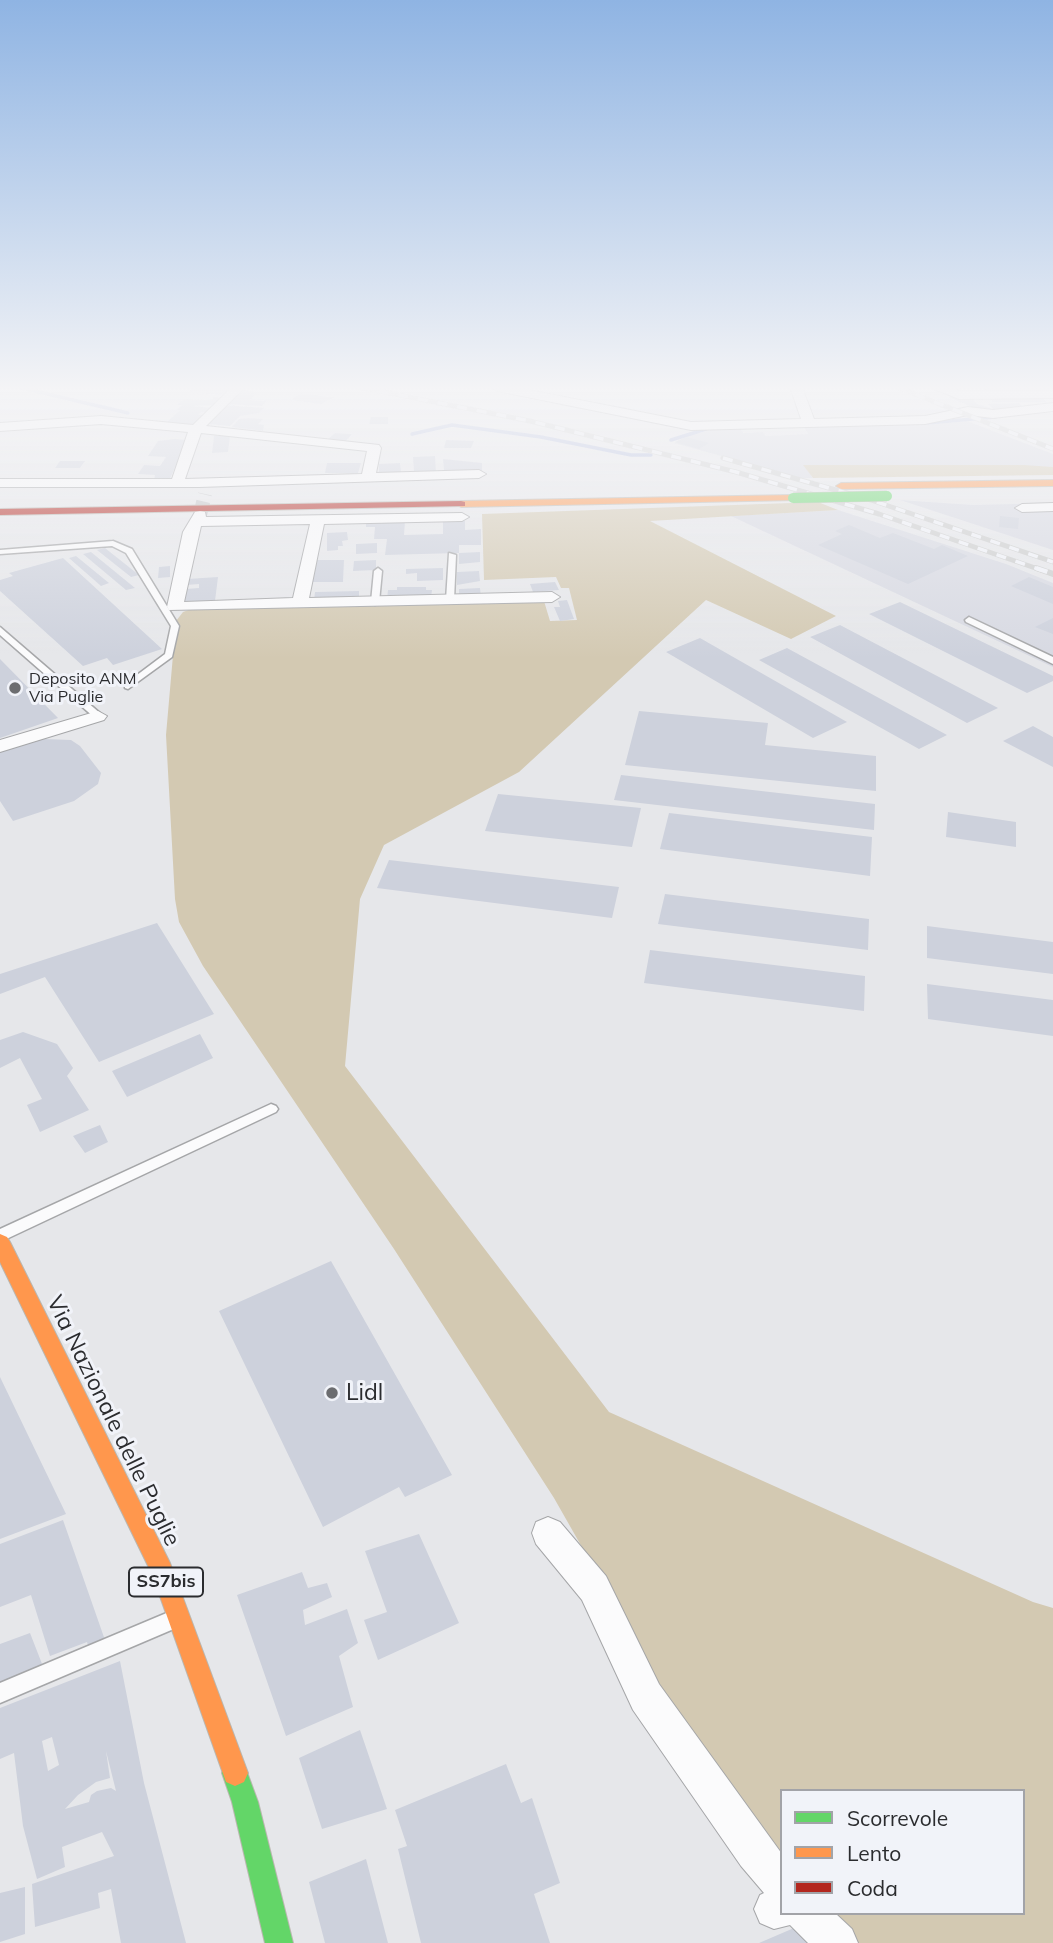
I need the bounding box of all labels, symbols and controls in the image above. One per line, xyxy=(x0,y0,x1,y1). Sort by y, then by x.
place label: Deposito ANM Via Puglie xyxy=(29,669,136,707)
marker: Deposito ANM Via Puglie xyxy=(7,680,23,696)
street label: Via Nazionale delle Puglie xyxy=(40,1291,186,1551)
place label: Lidl xyxy=(346,1379,383,1407)
marker: Lidl xyxy=(324,1385,340,1401)
road number: SS7bis xyxy=(129,1568,203,1596)
legend xyxy=(780,1789,1025,1915)
text: Scorrevole xyxy=(847,1805,948,1831)
text: Lento xyxy=(847,1840,901,1866)
text: Coda xyxy=(847,1875,898,1901)

